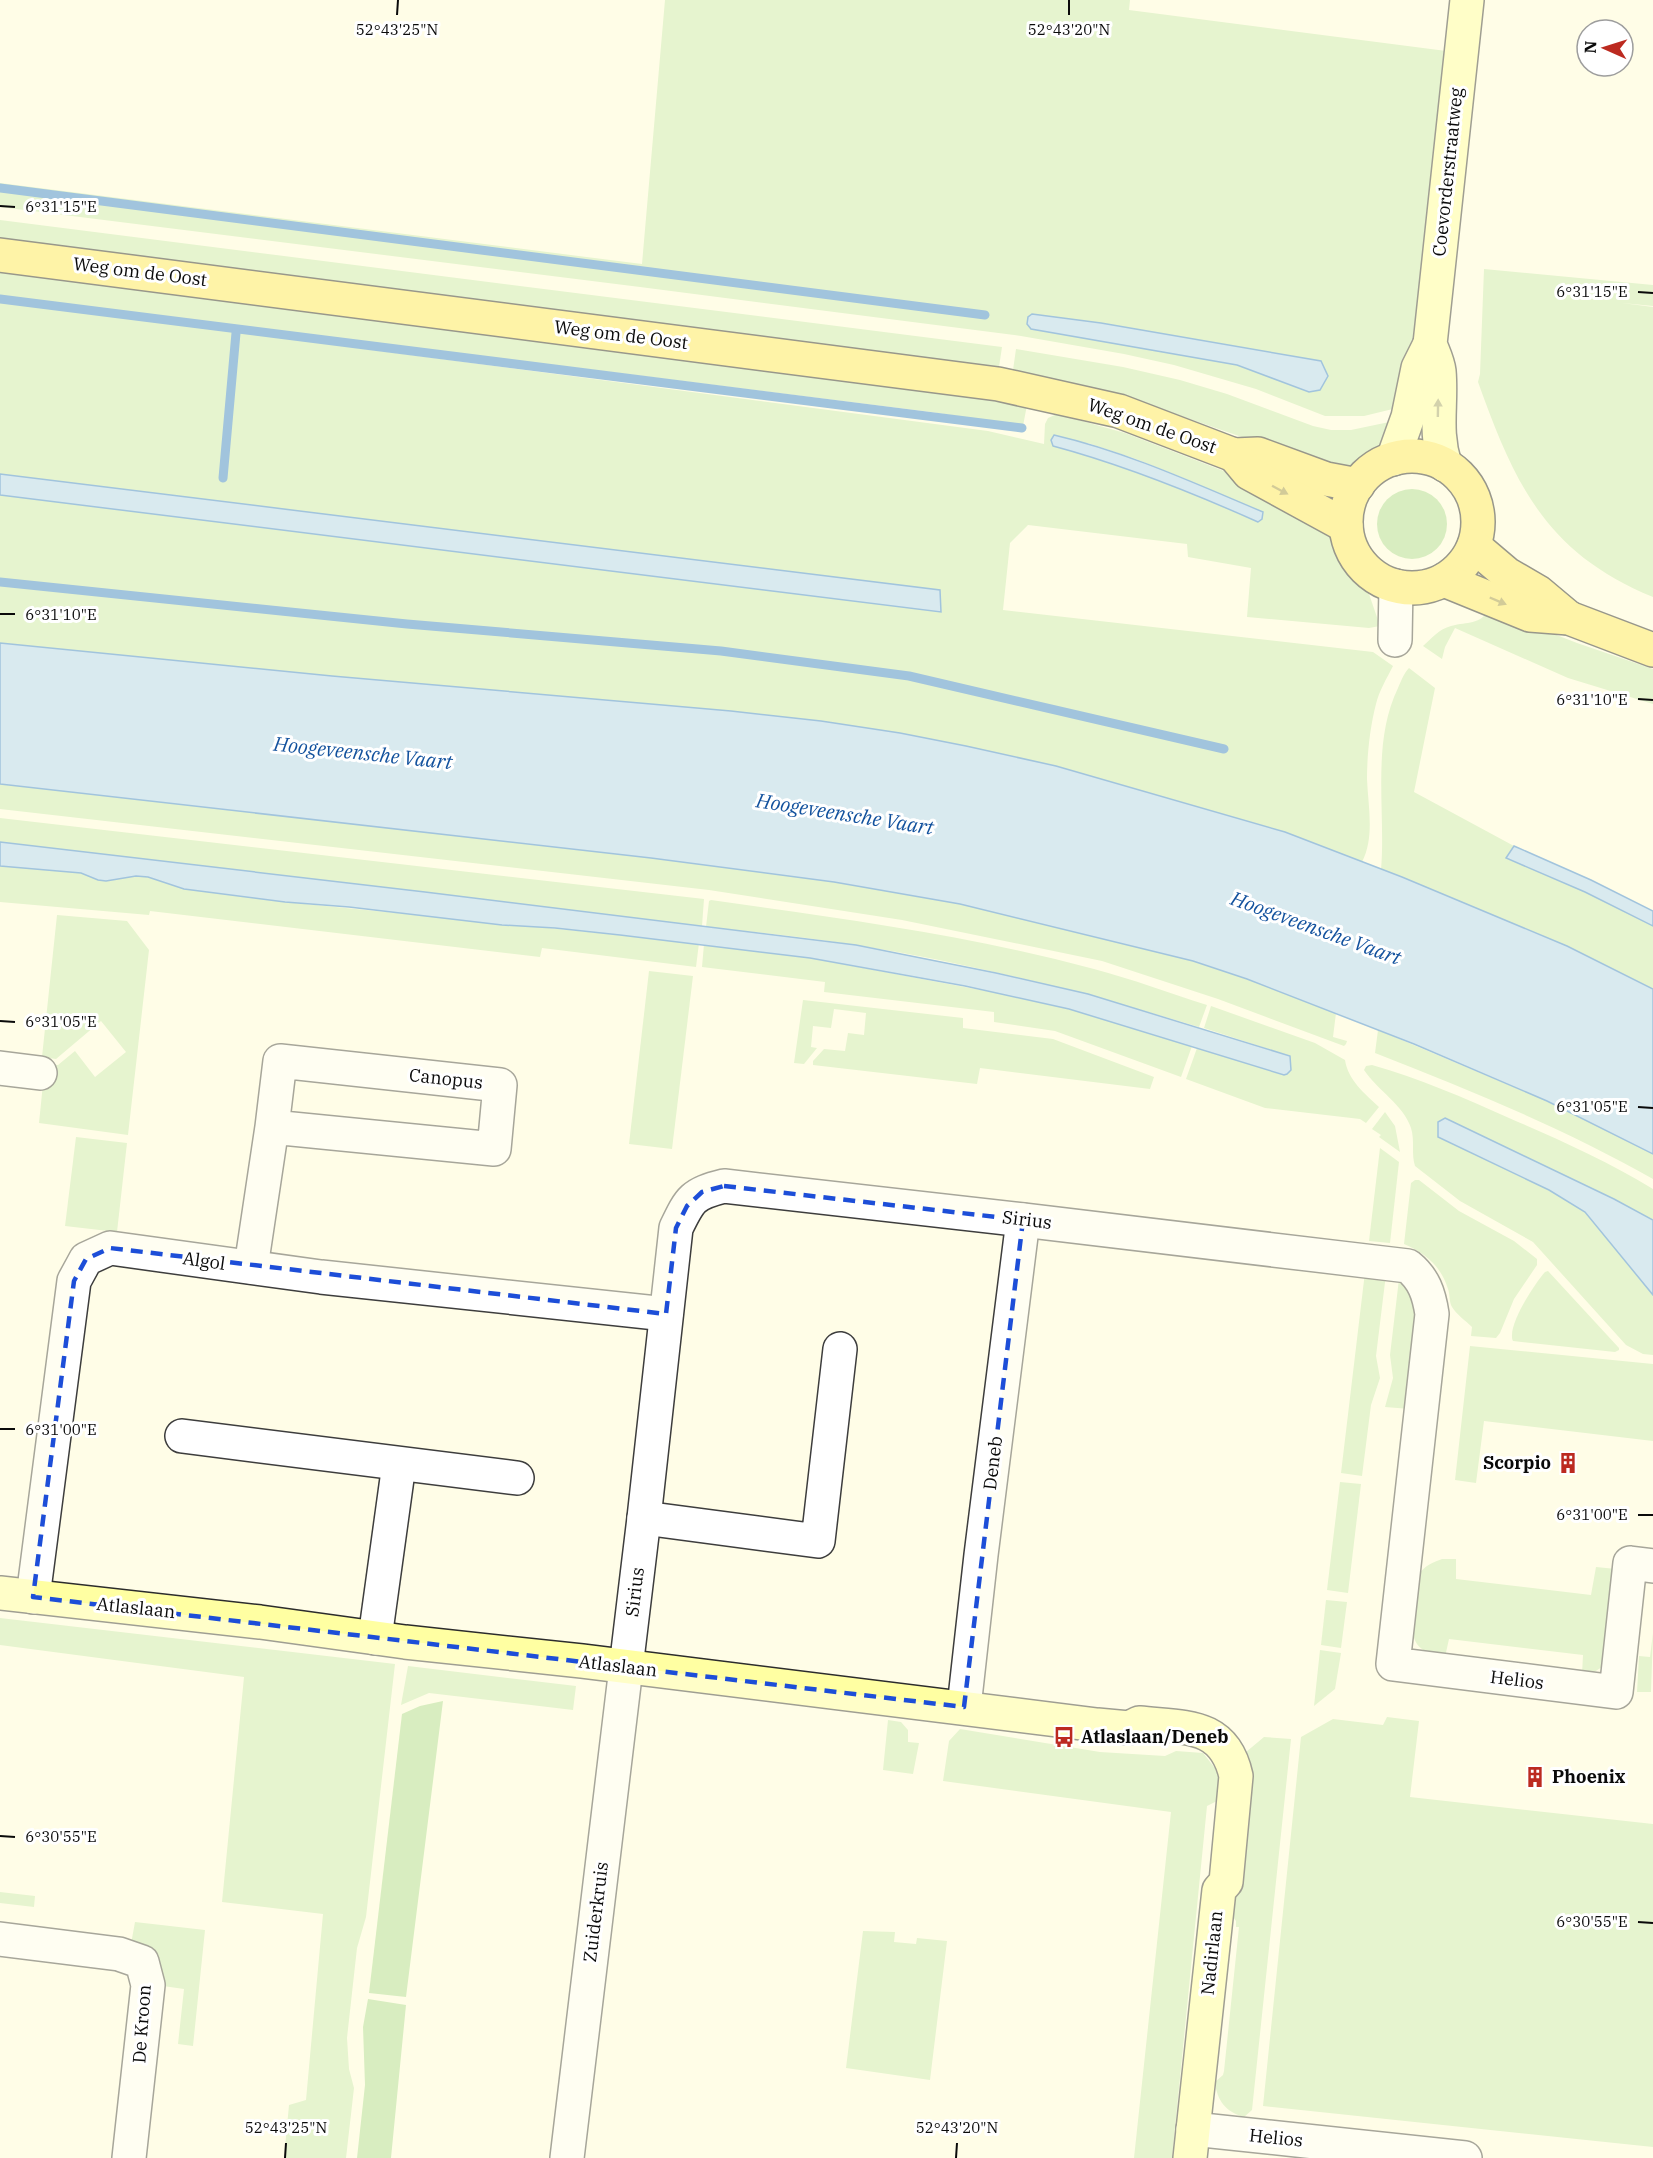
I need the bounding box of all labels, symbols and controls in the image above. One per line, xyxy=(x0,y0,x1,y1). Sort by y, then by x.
north arrow xyxy=(1575,18,1635,78)
text: 52°43'25"N xyxy=(356,20,438,39)
text: 52°43'20"N xyxy=(1028,20,1110,39)
text: N xyxy=(1580,40,1600,54)
street label: Coevorderstraatweg xyxy=(1427,86,1468,258)
text: 6°31'15"E xyxy=(25,197,97,216)
street label: Weg om de Oost xyxy=(72,252,208,291)
text: 6°31'15"E xyxy=(1556,282,1628,301)
street label: Weg om de Oost xyxy=(553,315,689,354)
street label: Weg om de Oost xyxy=(1085,393,1220,458)
one-way arrow xyxy=(1433,398,1443,417)
one-way arrow xyxy=(1271,485,1288,495)
one-way arrow xyxy=(1489,597,1507,607)
text: 6°31'10"E xyxy=(25,605,97,624)
text: 6°31'10"E xyxy=(1556,690,1628,709)
water label: Hoogeveensche Vaart xyxy=(271,730,455,775)
water label: Hoogeveensche Vaart xyxy=(753,786,937,841)
water label: Hoogeveensche Vaart xyxy=(1226,884,1406,971)
text: 6°31'05"E xyxy=(25,1012,97,1031)
street label: Canopus xyxy=(408,1063,484,1094)
text: 6°31'05"E xyxy=(1556,1097,1628,1116)
street label: Sirius xyxy=(1001,1205,1053,1234)
street label: Algol xyxy=(181,1246,227,1275)
text: 6°31'00"E xyxy=(25,1420,97,1439)
street label: Deneb xyxy=(978,1435,1007,1491)
place label: Scorpio xyxy=(1483,1451,1551,1474)
building icon: Scorpio xyxy=(1556,1451,1580,1475)
text: 6°31'00"E xyxy=(1556,1505,1628,1524)
street label: Sirius xyxy=(620,1566,649,1618)
street label: Atlaslaan xyxy=(96,1592,177,1623)
street label: Atlaslaan xyxy=(577,1649,659,1682)
street label: Helios xyxy=(1489,1665,1545,1694)
bus stop icon: Atlaslaan/Deneb xyxy=(1052,1725,1076,1749)
place label: Atlaslaan/Deneb xyxy=(1081,1725,1229,1748)
building icon: Phoenix xyxy=(1523,1765,1547,1789)
place label: Phoenix xyxy=(1552,1765,1626,1788)
text: 6°30'55"E xyxy=(25,1827,97,1846)
street label: Zuiderkruis xyxy=(578,1860,613,1964)
street label: Nadirlaan xyxy=(1196,1910,1227,1996)
text: 6°30'55"E xyxy=(1556,1912,1628,1931)
street label: De Kroon xyxy=(127,1984,156,2064)
text: 52°43'25"N xyxy=(245,2118,327,2137)
text: 52°43'20"N xyxy=(916,2118,998,2137)
street label: Helios xyxy=(1248,2123,1304,2152)

